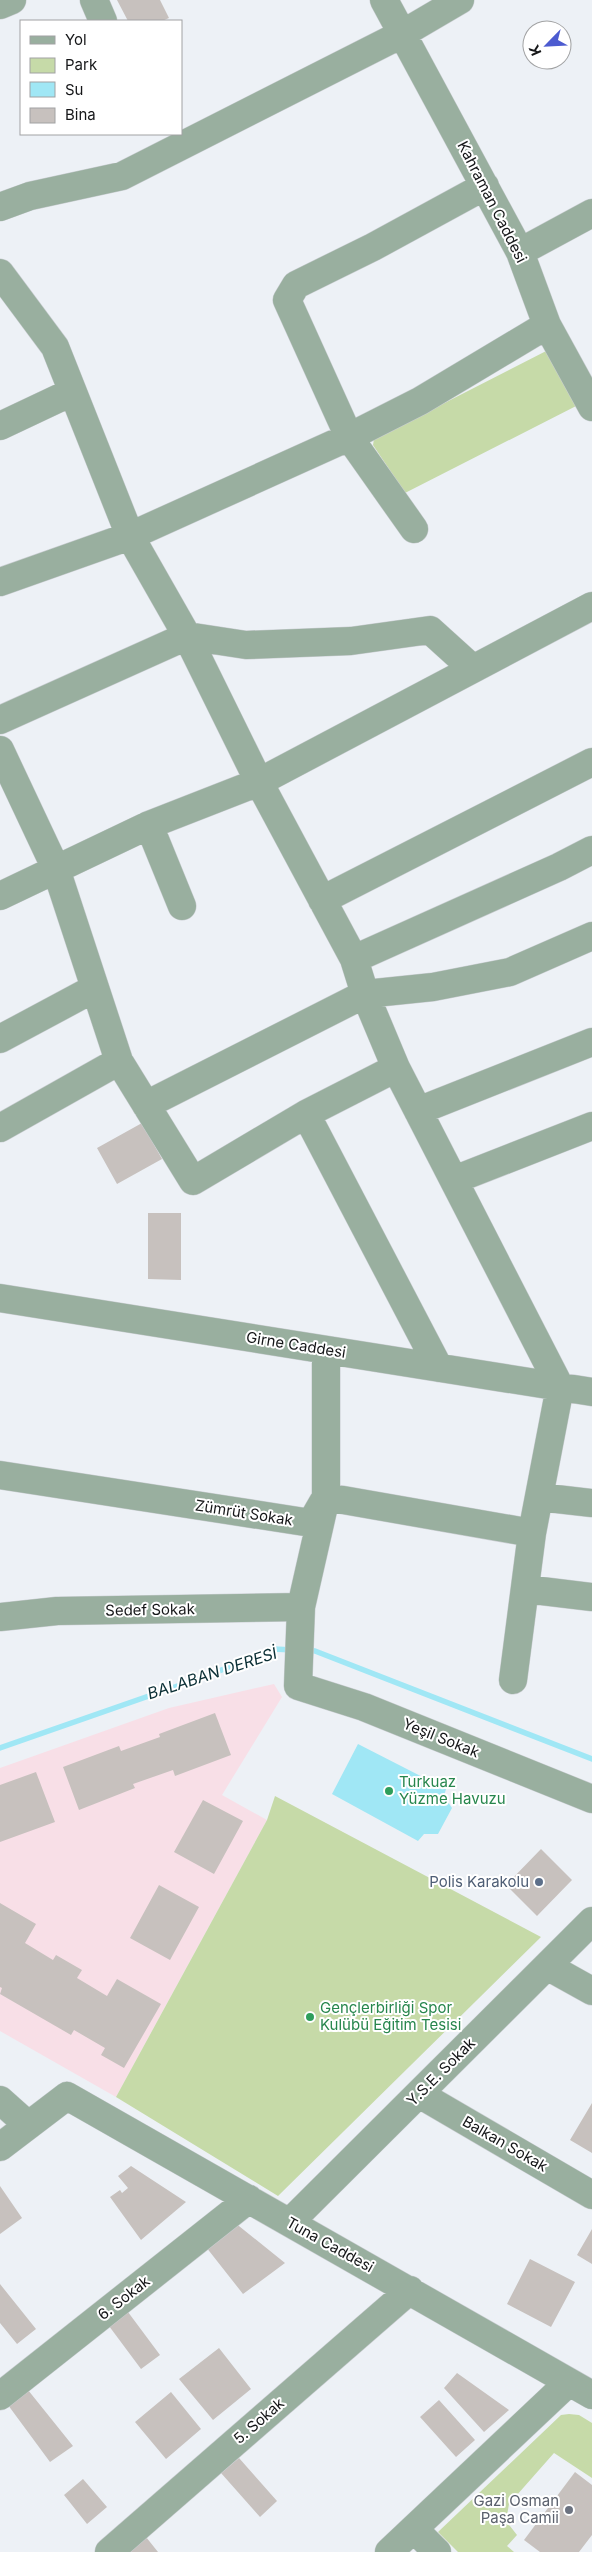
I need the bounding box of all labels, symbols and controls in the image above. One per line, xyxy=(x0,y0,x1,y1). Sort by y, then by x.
legend xyxy=(20,20,182,135)
north arrow xyxy=(522,20,572,70)
text: Yol xyxy=(65,30,87,49)
text: K xyxy=(525,42,544,59)
text: Park xyxy=(65,55,98,74)
text: Su xyxy=(65,80,84,99)
text: Bina xyxy=(65,105,96,124)
street label: Kahraman Caddesi xyxy=(454,138,531,266)
street label: Girne Caddesi xyxy=(245,1327,347,1362)
street label: Zümrüt Sokak xyxy=(194,1495,295,1530)
street label: Sedef Sokak xyxy=(105,1599,196,1620)
water label: BALABAN DERESİ xyxy=(145,1642,280,1703)
street label: Yeşil Sokak xyxy=(400,1714,483,1762)
place label: Turkuaz Yüzme Havuzu xyxy=(399,1772,506,1808)
marker: Turkuaz Yüzme Havuzu xyxy=(383,1785,395,1797)
place label: Polis Karakolu xyxy=(429,1872,529,1891)
marker: Polis Karakolu xyxy=(533,1876,545,1888)
place label: Gençlerbirliği Spor Kulübü Eğitim Tesisi xyxy=(320,1998,461,2034)
marker: Gençlerbirliği Spor Kulübü Eğitim Tesisi xyxy=(304,2011,316,2023)
street label: Y.S.E. Sokak xyxy=(402,2033,479,2110)
street label: Balkan Sokak xyxy=(459,2112,552,2176)
street label: Tuna Caddesi xyxy=(283,2213,377,2276)
street label: 6. Sokak xyxy=(94,2271,154,2324)
street label: 5. Sokak xyxy=(230,2393,288,2448)
place label: Gazi Osman Paşa Camii xyxy=(473,2491,559,2527)
marker: Gazi Osman Paşa Camii xyxy=(563,2504,575,2516)

